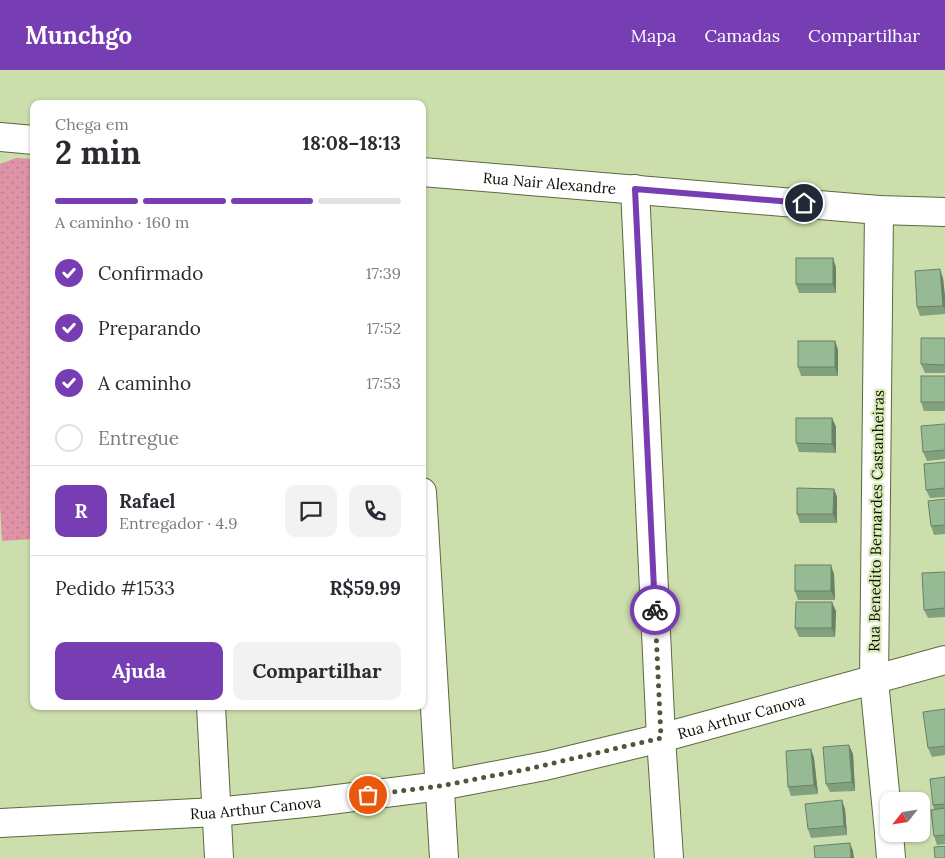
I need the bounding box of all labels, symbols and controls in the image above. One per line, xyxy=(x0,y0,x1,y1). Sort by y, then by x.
text: Munchgo xyxy=(25,20,132,51)
text: Mapa xyxy=(631,24,676,47)
text: Camadas xyxy=(704,24,780,47)
text: Compartilhar xyxy=(808,24,920,47)
text: Chega em xyxy=(55,114,129,134)
text: 18:08–18:13 xyxy=(302,131,401,155)
text: 2 min xyxy=(55,132,141,173)
street label: Rua Nair Alexandre xyxy=(482,168,617,198)
pin xyxy=(783,182,825,224)
icon: home xyxy=(790,189,818,217)
text: A caminho · 160 m xyxy=(55,212,189,232)
icon: check xyxy=(55,259,83,287)
text: Confirmado xyxy=(98,261,203,285)
text: 17:39 xyxy=(366,263,401,283)
icon: check xyxy=(55,314,83,342)
text: Preparando xyxy=(98,316,201,340)
text: 17:52 xyxy=(366,318,401,338)
icon: check xyxy=(55,369,83,397)
text: A caminho xyxy=(98,371,191,395)
text: 17:53 xyxy=(366,373,401,393)
street label: Rua Benedito Bernardes Castanheiras xyxy=(864,390,888,652)
text: Entregue xyxy=(98,426,179,450)
button: chat xyxy=(285,485,337,537)
button: phone xyxy=(349,485,401,537)
text: Rafael xyxy=(119,489,176,513)
text: R xyxy=(74,499,88,523)
text: Entregador · 4.9 xyxy=(119,513,237,533)
text: Pedido #1533 xyxy=(55,576,175,600)
text: R$59.99 xyxy=(330,576,401,600)
courier xyxy=(630,585,680,635)
icon: bike xyxy=(641,596,669,624)
button: Ajuda xyxy=(55,642,223,700)
button: Compartilhar xyxy=(233,642,401,700)
street label: Rua Arthur Canova xyxy=(675,689,807,743)
pin xyxy=(347,774,389,816)
icon: bag xyxy=(354,781,382,809)
street label: Rua Arthur Canova xyxy=(189,792,322,823)
north arrow xyxy=(880,792,930,842)
map controls xyxy=(880,792,930,842)

